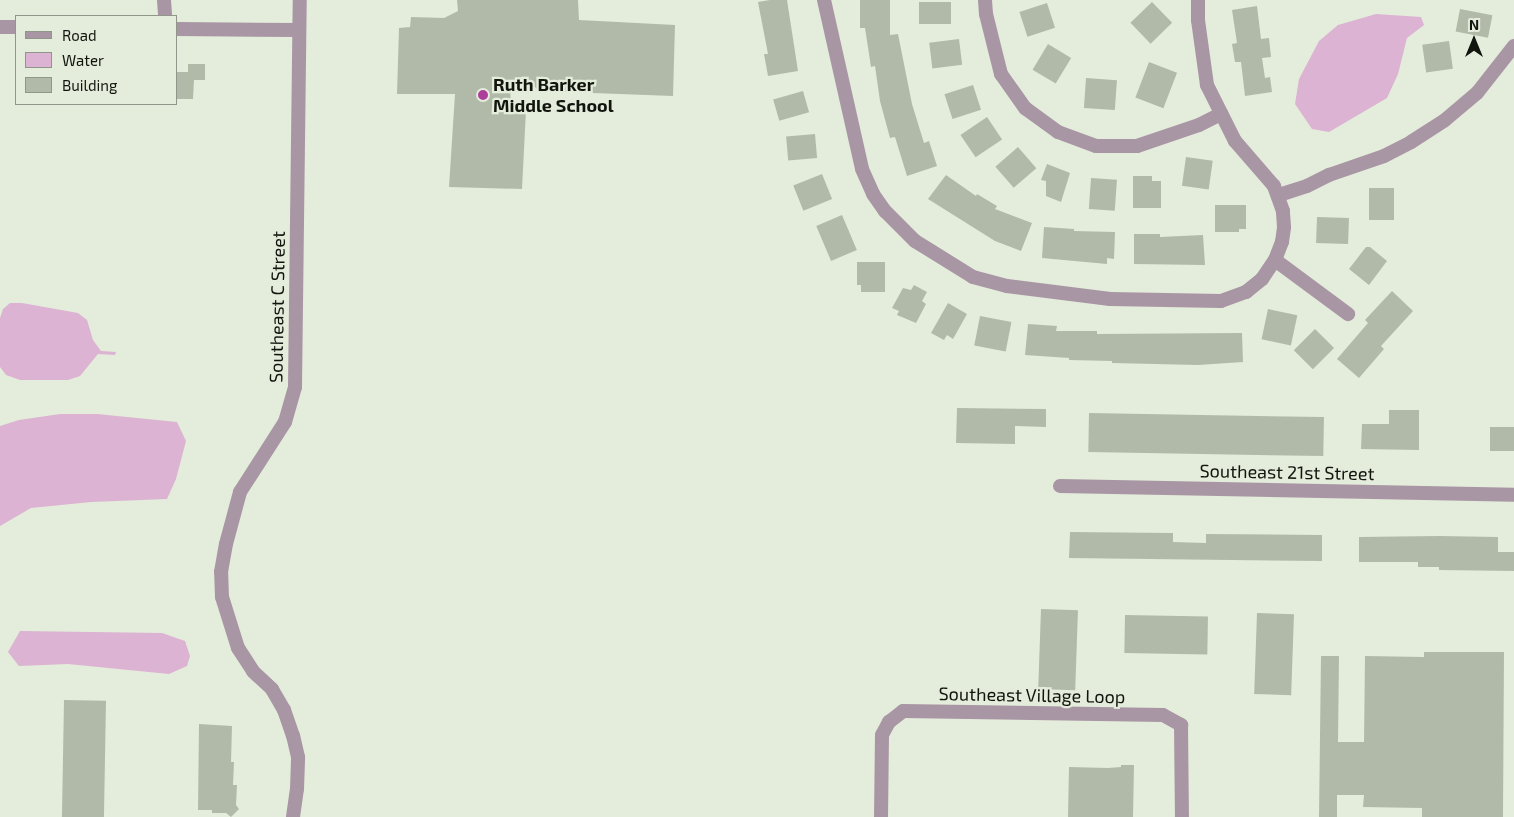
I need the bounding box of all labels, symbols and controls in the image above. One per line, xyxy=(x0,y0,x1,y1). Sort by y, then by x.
legend xyxy=(15,15,178,105)
north arrow xyxy=(1449,15,1499,65)
text: N xyxy=(1469,16,1479,33)
text: Road xyxy=(62,26,97,44)
text: Water xyxy=(62,51,104,69)
place label: Ruth Barker Middle School xyxy=(493,74,614,116)
text: Building xyxy=(62,76,117,94)
marker: Ruth Barker Middle School xyxy=(477,89,489,101)
street label: Southeast C Street xyxy=(265,231,289,383)
street label: Southeast 21st Street xyxy=(1199,460,1375,484)
street label: Southeast Village Loop xyxy=(938,683,1126,707)

